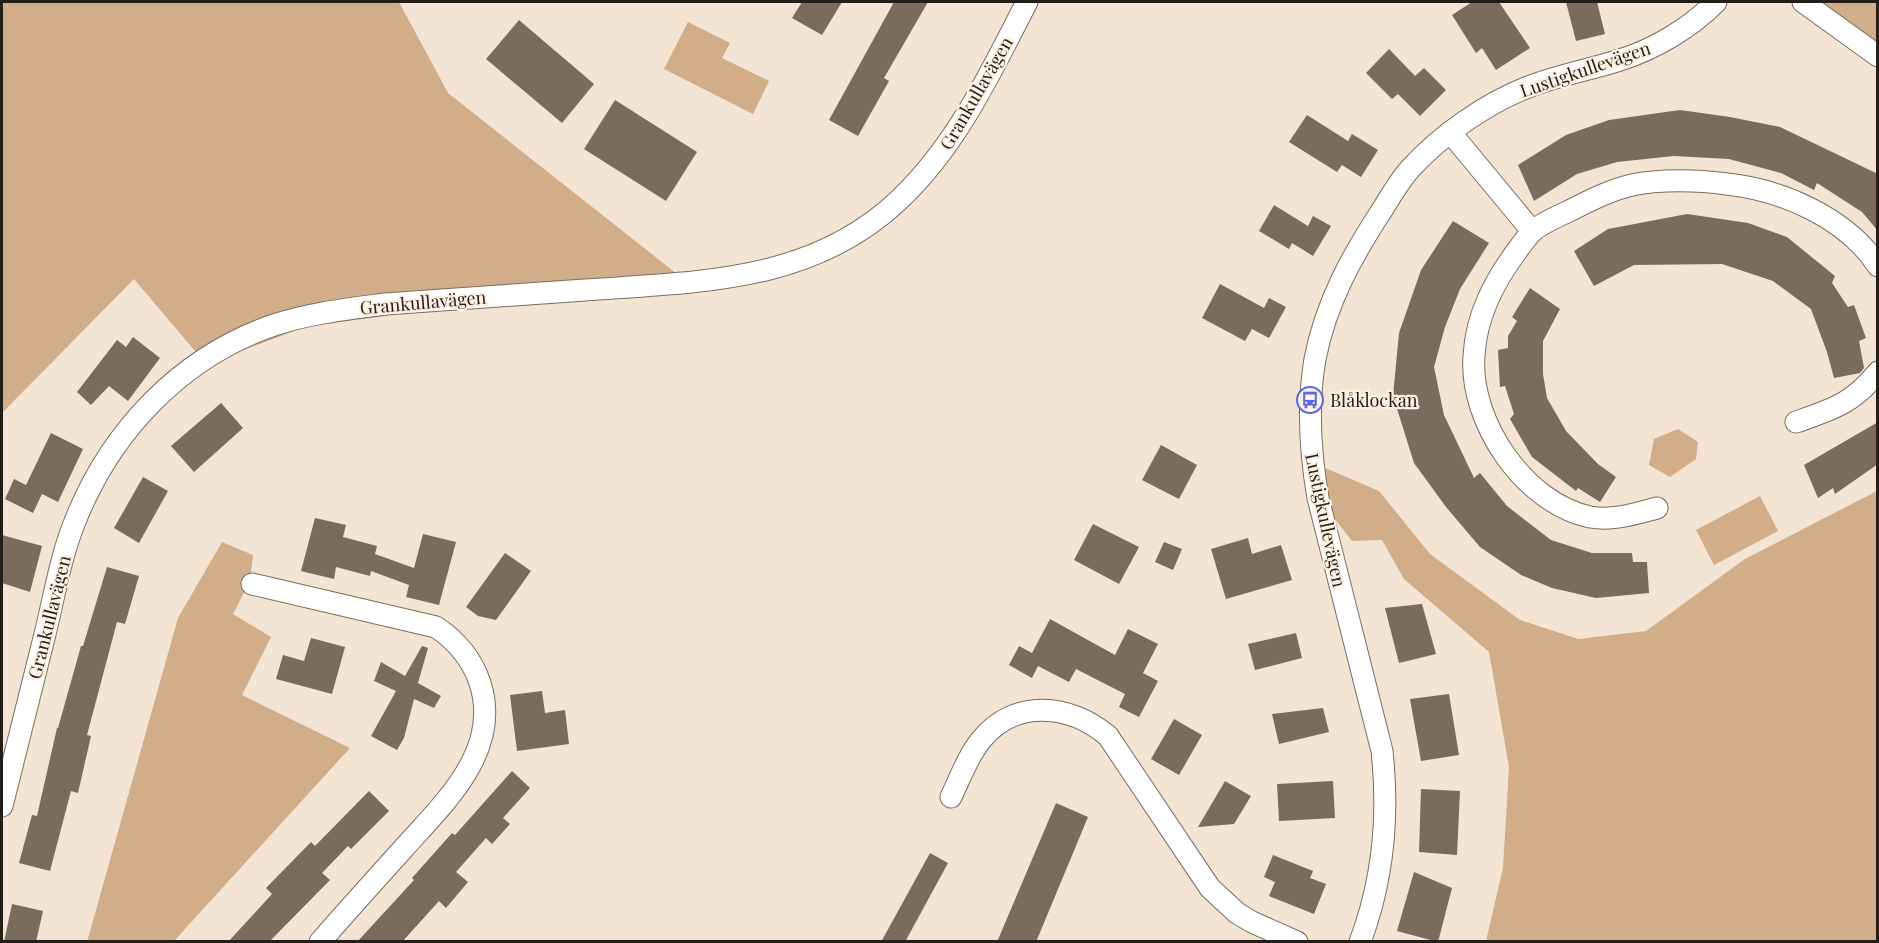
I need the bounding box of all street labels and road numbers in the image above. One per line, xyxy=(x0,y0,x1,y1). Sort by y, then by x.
street label: Grankullavägen xyxy=(934,32,1018,154)
street label: Lustigkullevägen xyxy=(1517,35,1654,103)
street label: Grankullavägen xyxy=(359,285,487,319)
street label: Lustigkullevägen xyxy=(1300,451,1352,590)
street label: Grankullavägen xyxy=(22,552,76,681)

